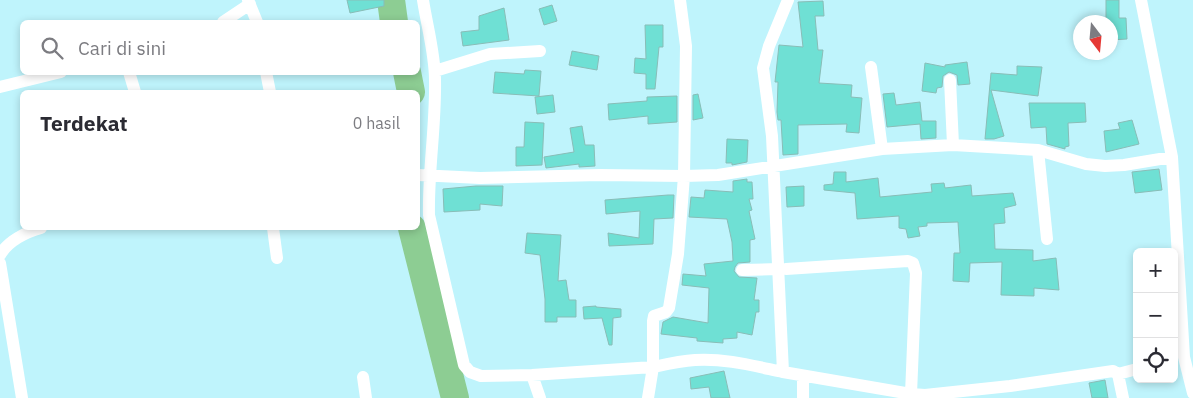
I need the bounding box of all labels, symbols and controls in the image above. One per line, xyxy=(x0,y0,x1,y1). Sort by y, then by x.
north arrow xyxy=(1073,15,1118,60)
search box xyxy=(20,20,420,75)
icon: search xyxy=(38,34,66,62)
text: Cari di sini xyxy=(78,36,166,60)
text: Terdekat xyxy=(40,109,128,137)
text: 0 hasil xyxy=(353,113,400,133)
map controls xyxy=(1133,248,1178,383)
button: + xyxy=(1133,248,1178,293)
button: − xyxy=(1133,293,1178,338)
button: locate xyxy=(1133,338,1178,383)

